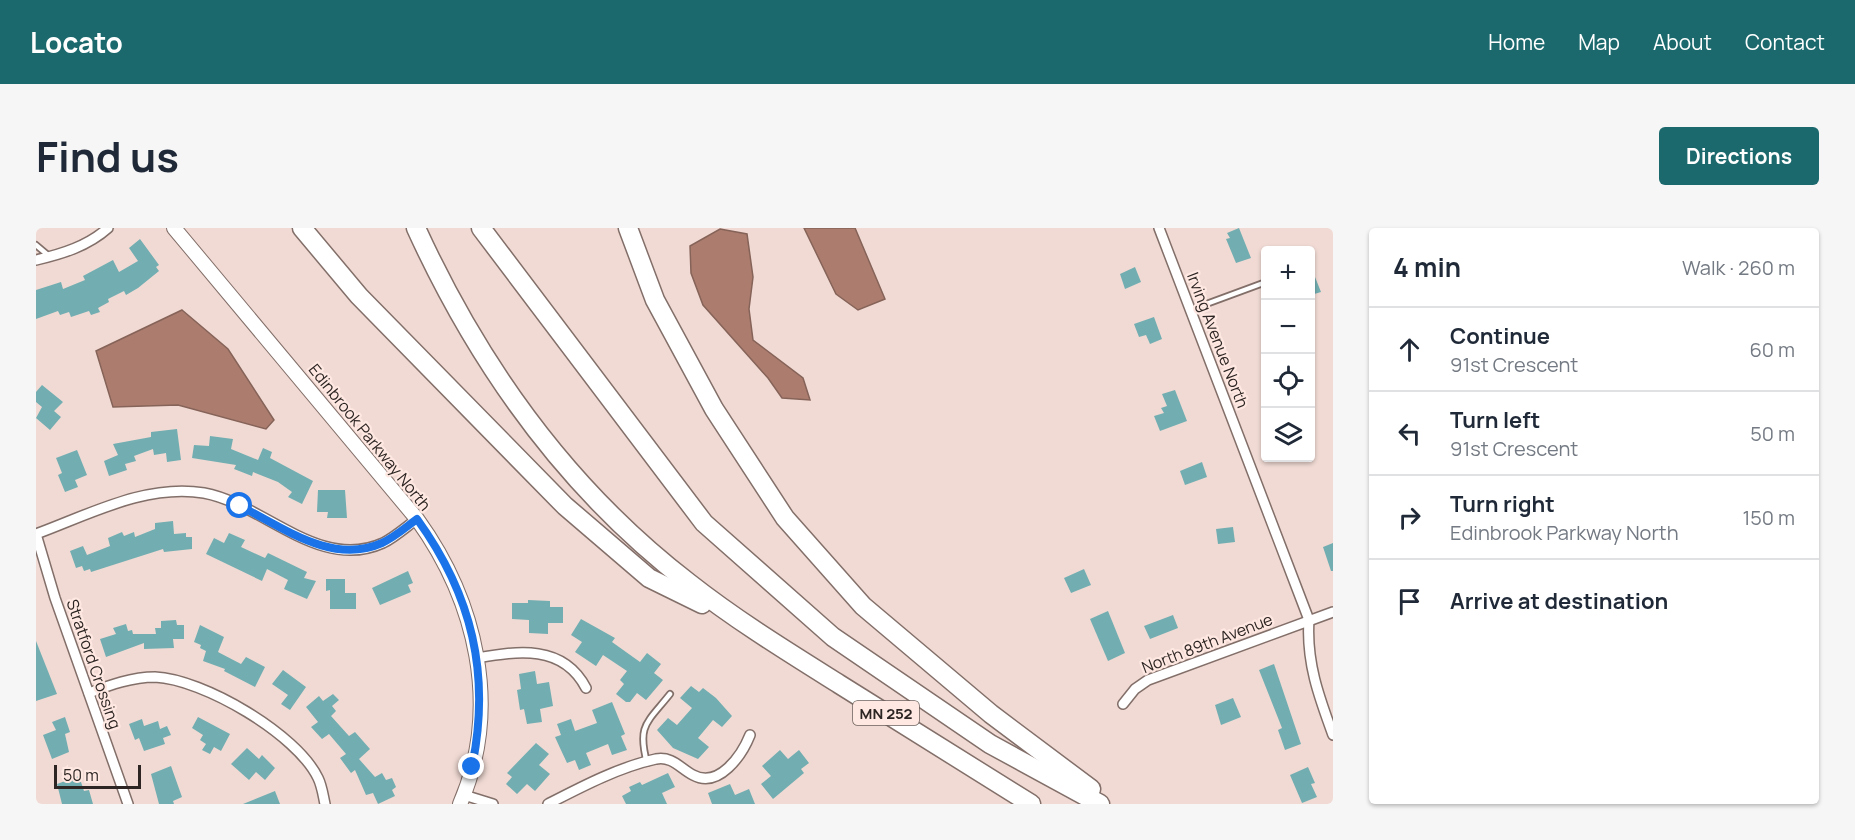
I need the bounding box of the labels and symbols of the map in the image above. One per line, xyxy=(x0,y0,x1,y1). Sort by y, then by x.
street label: Irving Avenue North xyxy=(1182,269,1254,411)
street label: Edinbrook Parkway North xyxy=(304,359,436,515)
route start xyxy=(226,492,252,518)
street label: Stratford Crossing xyxy=(61,596,127,732)
street label: North 89th Avenue xyxy=(1138,608,1276,678)
road number: MN 252 xyxy=(853,701,919,725)
route end xyxy=(458,753,484,779)
scale bar xyxy=(54,762,141,790)

